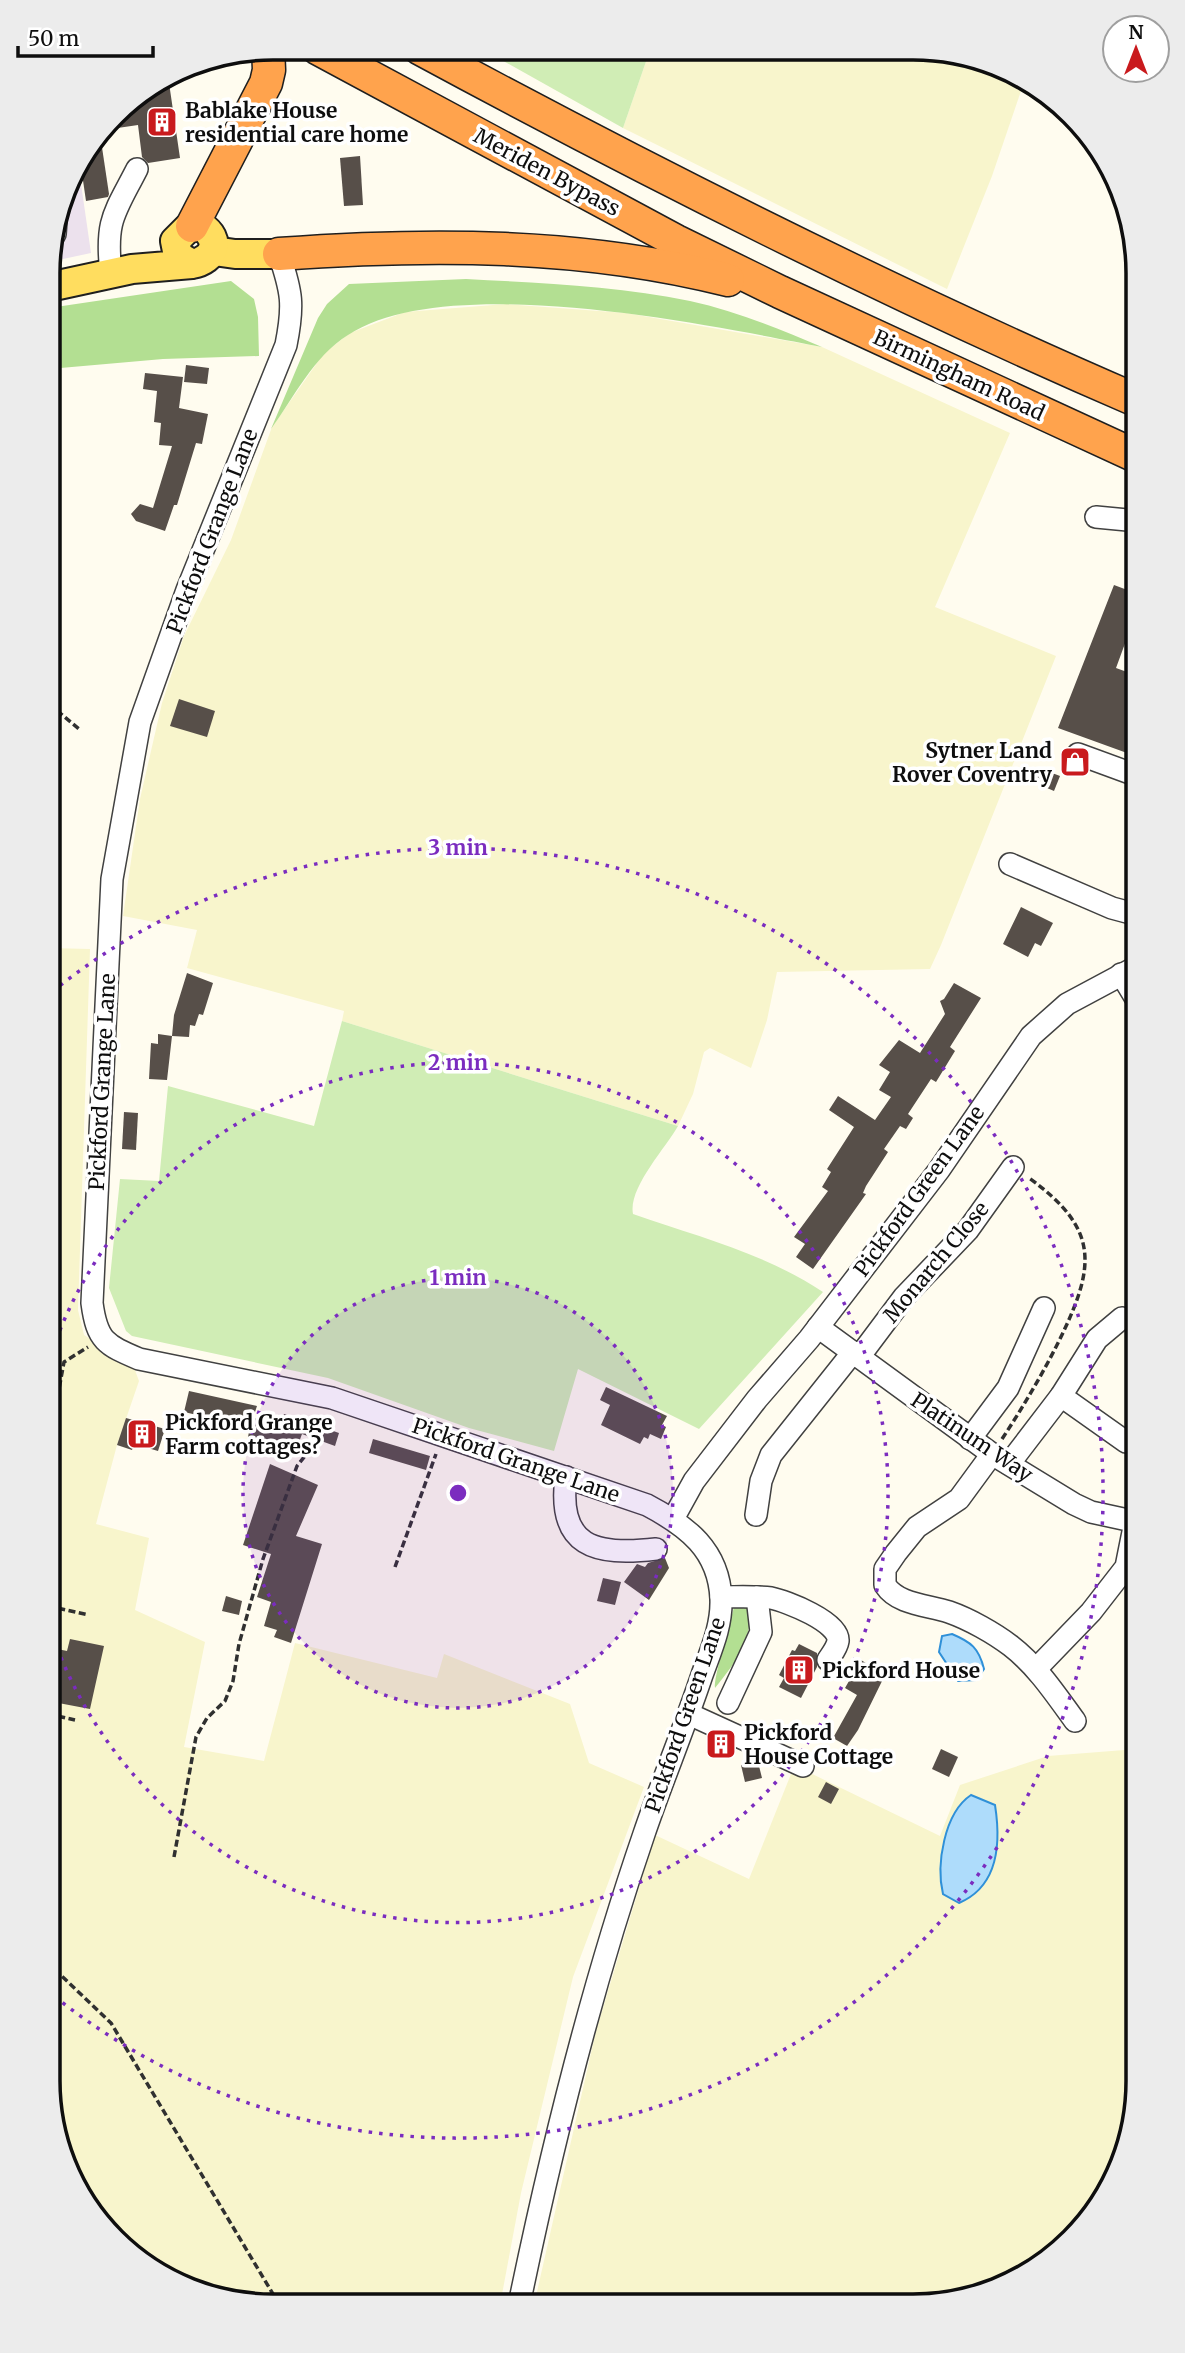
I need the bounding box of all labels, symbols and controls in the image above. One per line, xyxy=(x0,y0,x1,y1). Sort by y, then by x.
scale bar xyxy=(18,14,152,58)
north arrow xyxy=(1101,14,1171,84)
text: N xyxy=(1128,20,1144,44)
text: 50 m xyxy=(28,25,79,52)
place label: Bablake House residential care home xyxy=(185,97,408,148)
building icon: Bablake House residential care home xyxy=(145,105,179,139)
street label: Meriden Bypass xyxy=(469,122,625,222)
street label: Birmingham Road xyxy=(869,323,1049,427)
street label: Pickford Grange Lane xyxy=(160,425,264,637)
place label: Sytner Land Rover Coventry xyxy=(892,737,1053,788)
shop icon: Sytner Land Rover Coventry xyxy=(1058,745,1092,779)
text: 3 min xyxy=(428,834,488,861)
street label: Pickford Grange Lane xyxy=(83,973,121,1191)
text: 2 min xyxy=(428,1049,488,1076)
street label: Pickford Green Lane xyxy=(848,1100,990,1282)
street label: Monarch Close xyxy=(877,1196,995,1328)
text: 1 min xyxy=(429,1264,487,1291)
street label: Platinum Way xyxy=(906,1386,1039,1488)
place label: Pickford Grange Farm cottages? xyxy=(165,1409,333,1460)
street label: Pickford Grange Lane xyxy=(409,1412,623,1508)
building icon: Pickford Grange Farm cottages? xyxy=(125,1417,159,1451)
centre of rings xyxy=(446,1481,470,1505)
street label: Pickford Green Lane xyxy=(639,1614,731,1816)
building icon: Pickford House xyxy=(782,1653,816,1687)
place label: Pickford House xyxy=(822,1657,980,1684)
place label: Pickford House Cottage xyxy=(744,1719,893,1770)
building icon: Pickford House Cottage xyxy=(704,1727,738,1761)

